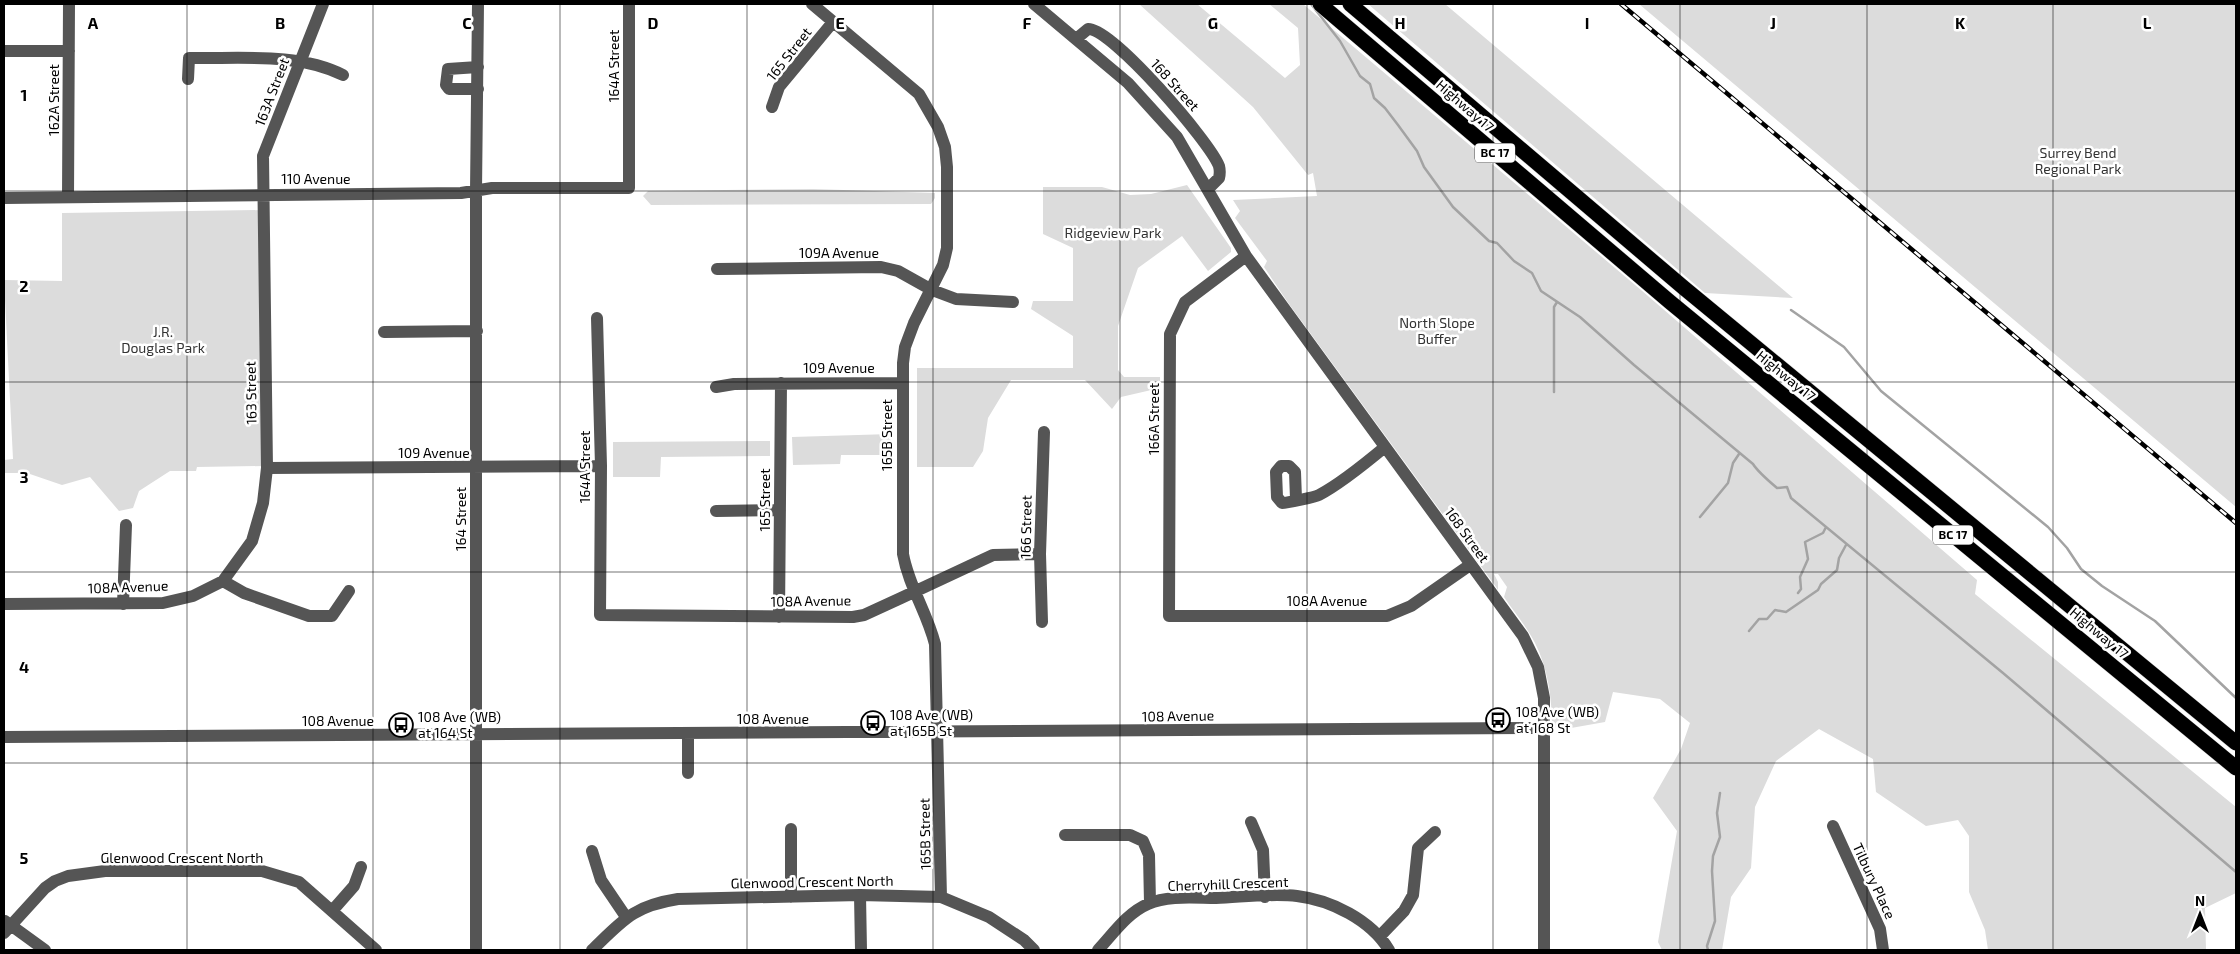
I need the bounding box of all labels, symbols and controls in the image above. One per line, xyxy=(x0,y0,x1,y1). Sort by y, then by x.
text: A xyxy=(88,13,99,32)
text: B xyxy=(275,13,285,32)
text: C xyxy=(462,13,472,32)
text: D xyxy=(648,13,659,32)
text: E xyxy=(835,13,845,32)
text: F xyxy=(1023,13,1032,32)
text: G xyxy=(1208,13,1218,32)
text: H xyxy=(1394,13,1406,32)
text: I xyxy=(1585,13,1589,32)
text: J xyxy=(1770,13,1776,32)
text: K xyxy=(1955,13,1966,32)
text: L xyxy=(2143,13,2152,32)
street label: 165 Street xyxy=(762,24,815,84)
street label: 164A Street xyxy=(605,30,622,102)
street label: 163A Street xyxy=(251,55,292,128)
street label: 168 Street xyxy=(1148,55,1203,114)
street label: 162A Street xyxy=(45,64,62,136)
street label: Highway 17 xyxy=(1433,76,1498,135)
text: 1 xyxy=(21,85,27,104)
road number: BC 17 xyxy=(1475,144,1515,162)
park label: Surrey Bend Regional Park xyxy=(2035,144,2121,177)
street label: 110 Avenue xyxy=(281,170,351,187)
park label: Ridgeview Park xyxy=(1065,224,1161,241)
street label: 109A Avenue xyxy=(799,244,879,261)
text: 2 xyxy=(19,276,29,295)
park label: North Slope Buffer xyxy=(1399,314,1475,347)
park label: J.R. Douglas Park xyxy=(121,323,205,356)
street label: Highway 17 xyxy=(1753,347,1819,405)
street label: 109 Avenue xyxy=(803,359,875,376)
street label: 163 Street xyxy=(241,361,260,425)
street label: 166A Street xyxy=(1145,383,1162,455)
street label: 165B Street xyxy=(878,399,895,471)
street label: 164A Street xyxy=(576,431,593,503)
street label: 109 Avenue xyxy=(398,444,470,461)
text: 3 xyxy=(19,467,29,486)
street label: 165 Street xyxy=(756,468,773,532)
street label: 164 Street xyxy=(452,487,469,551)
street label: 166 Street xyxy=(1016,495,1035,559)
street label: 168 Street xyxy=(1442,504,1493,566)
road number: BC 17 xyxy=(1933,526,1973,544)
street label: 108A Avenue xyxy=(87,577,169,596)
street label: 108A Avenue xyxy=(771,591,851,610)
street label: 108A Avenue xyxy=(1287,592,1367,609)
street label: Highway 17 xyxy=(2067,603,2132,662)
text: 4 xyxy=(19,657,29,676)
place label: 108 Ave (WB) at 168 St xyxy=(1516,703,1599,736)
place label: 108 Ave (WB) at 165B St xyxy=(890,706,973,739)
street label: 108 Avenue xyxy=(1142,706,1214,725)
bus stop icon: 108 Ave (WB) at 168 St xyxy=(1485,707,1511,733)
place label: 108 Ave (WB) at 164 St xyxy=(418,708,501,741)
street label: 108 Avenue xyxy=(737,710,809,727)
bus stop icon: 108 Ave (WB) at 165B St xyxy=(860,710,886,736)
street label: 108 Avenue xyxy=(302,712,374,729)
bus stop icon: 108 Ave (WB) at 164 St xyxy=(388,712,414,738)
street label: 165B Street xyxy=(915,798,934,870)
street label: Tilbury Place xyxy=(1849,840,1899,922)
text: 5 xyxy=(20,848,29,867)
street label: Glenwood Crescent North xyxy=(101,849,263,866)
street label: Glenwood Crescent North xyxy=(730,872,894,891)
street label: Cherryhill Crescent xyxy=(1167,873,1289,894)
north arrow xyxy=(2175,889,2225,939)
text: N xyxy=(2195,892,2205,909)

